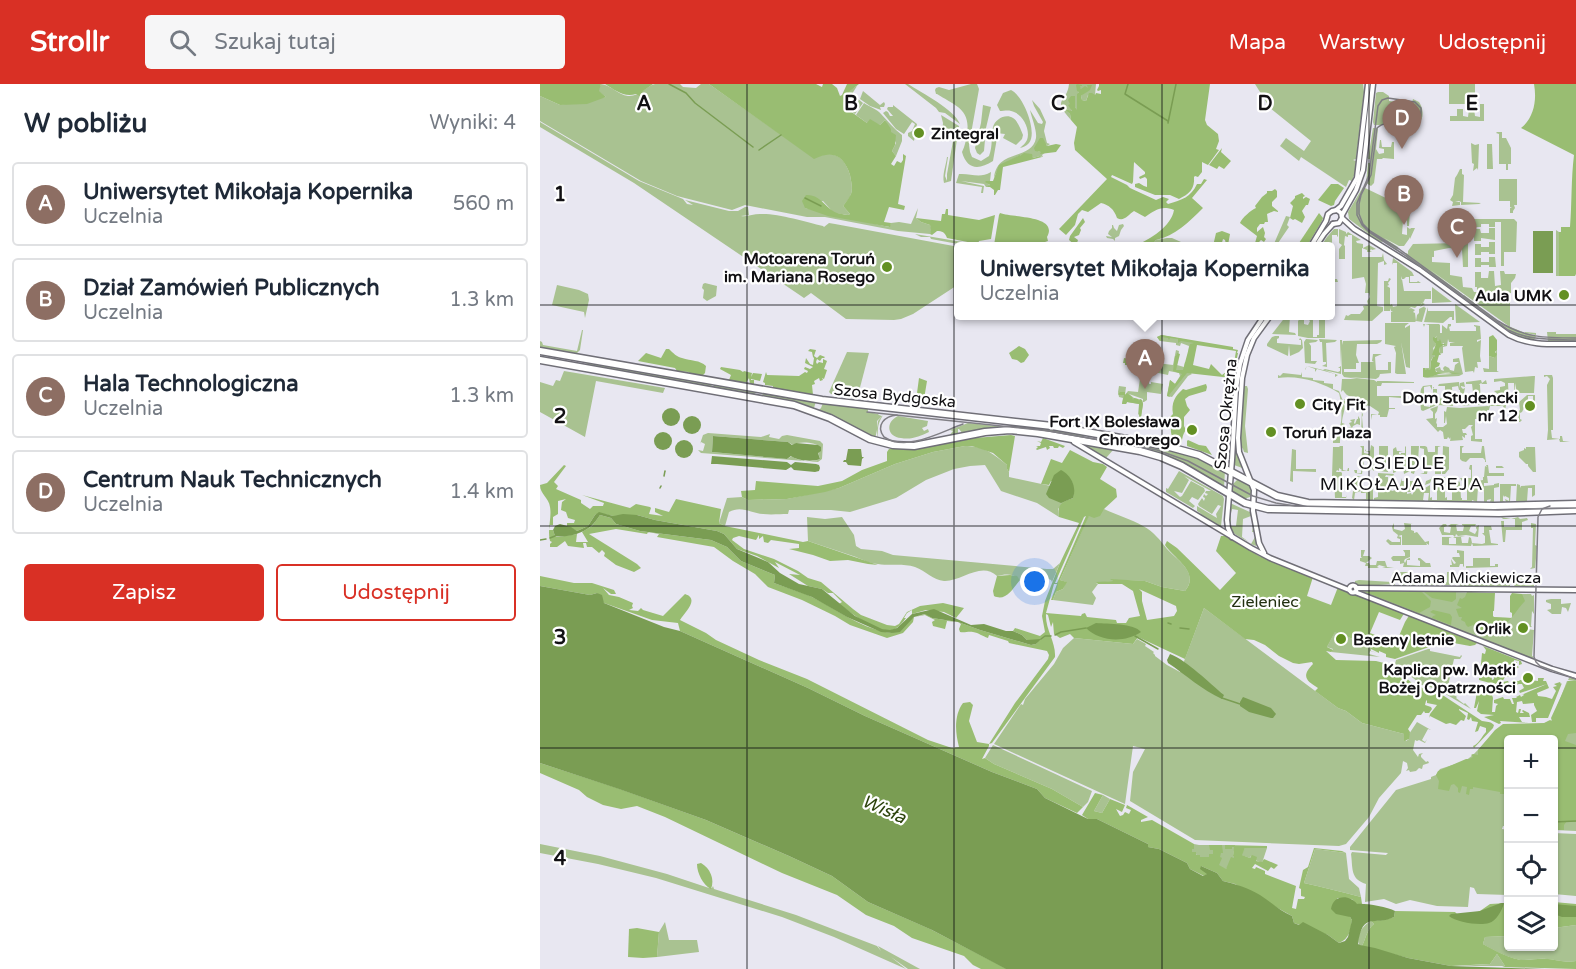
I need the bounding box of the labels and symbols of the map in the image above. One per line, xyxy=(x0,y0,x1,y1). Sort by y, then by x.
text: A xyxy=(637,92,652,116)
text: B xyxy=(844,92,858,116)
text: C xyxy=(1051,92,1065,116)
text: D xyxy=(1257,92,1273,116)
text: E xyxy=(1466,92,1479,116)
pin: D xyxy=(1382,100,1422,149)
place label: Zintegral xyxy=(931,124,999,144)
marker: Zintegral xyxy=(912,126,926,140)
pin: B xyxy=(1384,176,1424,225)
text: 1 xyxy=(554,183,566,207)
pin: C xyxy=(1438,208,1476,258)
place label: Motoarena Toruń im. Mariana Rosego xyxy=(724,249,875,287)
marker: Motoarena Toruń im. Mariana Rosego xyxy=(880,260,894,274)
place label: Aula UMK xyxy=(1475,286,1552,306)
marker: Aula UMK xyxy=(1557,288,1571,302)
pin: A xyxy=(1126,340,1164,389)
street label: Szosa Okrężna xyxy=(1210,358,1242,471)
street label: Szosa Bydgoska xyxy=(833,380,957,412)
place label: Dom Studencki nr 12 xyxy=(1402,388,1518,426)
place label: City Fit xyxy=(1312,395,1366,415)
marker: City Fit xyxy=(1293,397,1307,411)
marker: Dom Studencki nr 12 xyxy=(1523,399,1537,413)
text: 2 xyxy=(554,405,566,429)
place label: Fort IX Bolesława Chrobrego xyxy=(1049,412,1180,450)
marker: Fort IX Bolesława Chrobrego xyxy=(1185,423,1199,437)
place label: Toruń Plaza xyxy=(1282,423,1372,443)
marker: Toruń Plaza xyxy=(1264,425,1278,439)
district label: OSIEDLE MIKOŁAJA REJA xyxy=(1320,452,1484,495)
your location xyxy=(1020,567,1049,596)
street label: Adama Mickiewicza xyxy=(1391,568,1541,588)
park label: Zieleniec xyxy=(1231,592,1299,612)
place label: Orlik xyxy=(1475,619,1511,639)
marker: Orlik xyxy=(1516,621,1530,635)
text: 3 xyxy=(554,626,566,650)
place label: Baseny letnie xyxy=(1353,630,1454,650)
marker: Baseny letnie xyxy=(1334,632,1348,646)
place label: Kaplica pw. Matki Bożej Opatrzności xyxy=(1378,660,1516,698)
marker: Kaplica pw. Matki Bożej Opatrzności xyxy=(1521,671,1535,685)
water label: Wisła xyxy=(859,790,910,829)
text: 4 xyxy=(554,847,567,871)

